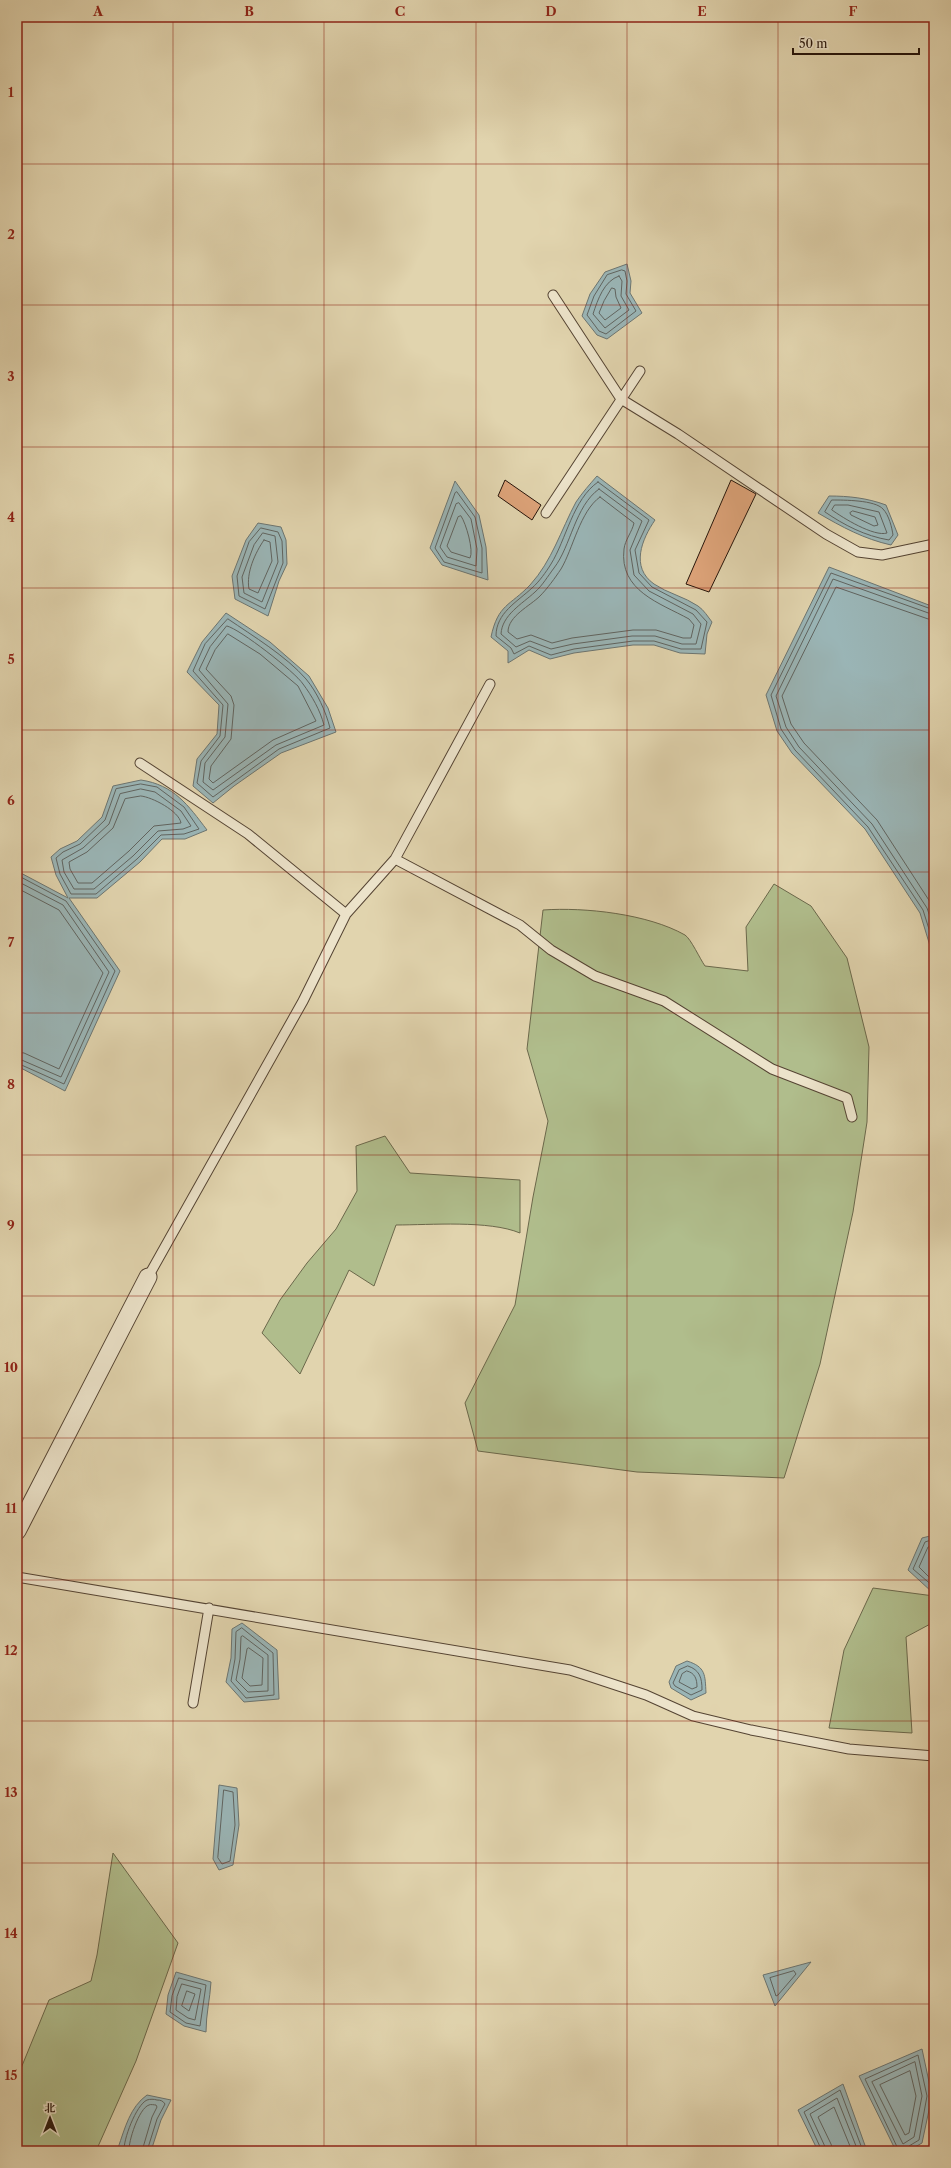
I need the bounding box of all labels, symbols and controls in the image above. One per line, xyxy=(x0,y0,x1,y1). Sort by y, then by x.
text: A xyxy=(92,3,104,19)
text: B xyxy=(244,3,254,19)
text: C xyxy=(395,3,405,19)
text: D xyxy=(545,3,557,19)
text: E xyxy=(697,3,707,19)
text: F xyxy=(849,3,858,19)
scale bar xyxy=(793,30,919,56)
text: 50 m xyxy=(799,36,828,51)
text: 1 xyxy=(8,84,14,100)
text: 2 xyxy=(7,226,15,242)
text: 3 xyxy=(7,368,15,384)
text: 4 xyxy=(7,509,15,525)
text: 5 xyxy=(7,651,15,667)
text: 6 xyxy=(7,792,15,808)
text: 7 xyxy=(8,934,15,950)
text: 8 xyxy=(7,1076,15,1092)
text: 9 xyxy=(7,1217,15,1233)
text: 10 xyxy=(4,1359,18,1375)
text: 11 xyxy=(5,1500,17,1516)
text: 12 xyxy=(4,1642,18,1658)
text: 13 xyxy=(4,1784,18,1800)
text: 14 xyxy=(4,1925,18,1941)
text: 15 xyxy=(4,2067,18,2083)
north arrow xyxy=(30,2098,70,2138)
text: 北 xyxy=(45,2101,56,2115)

